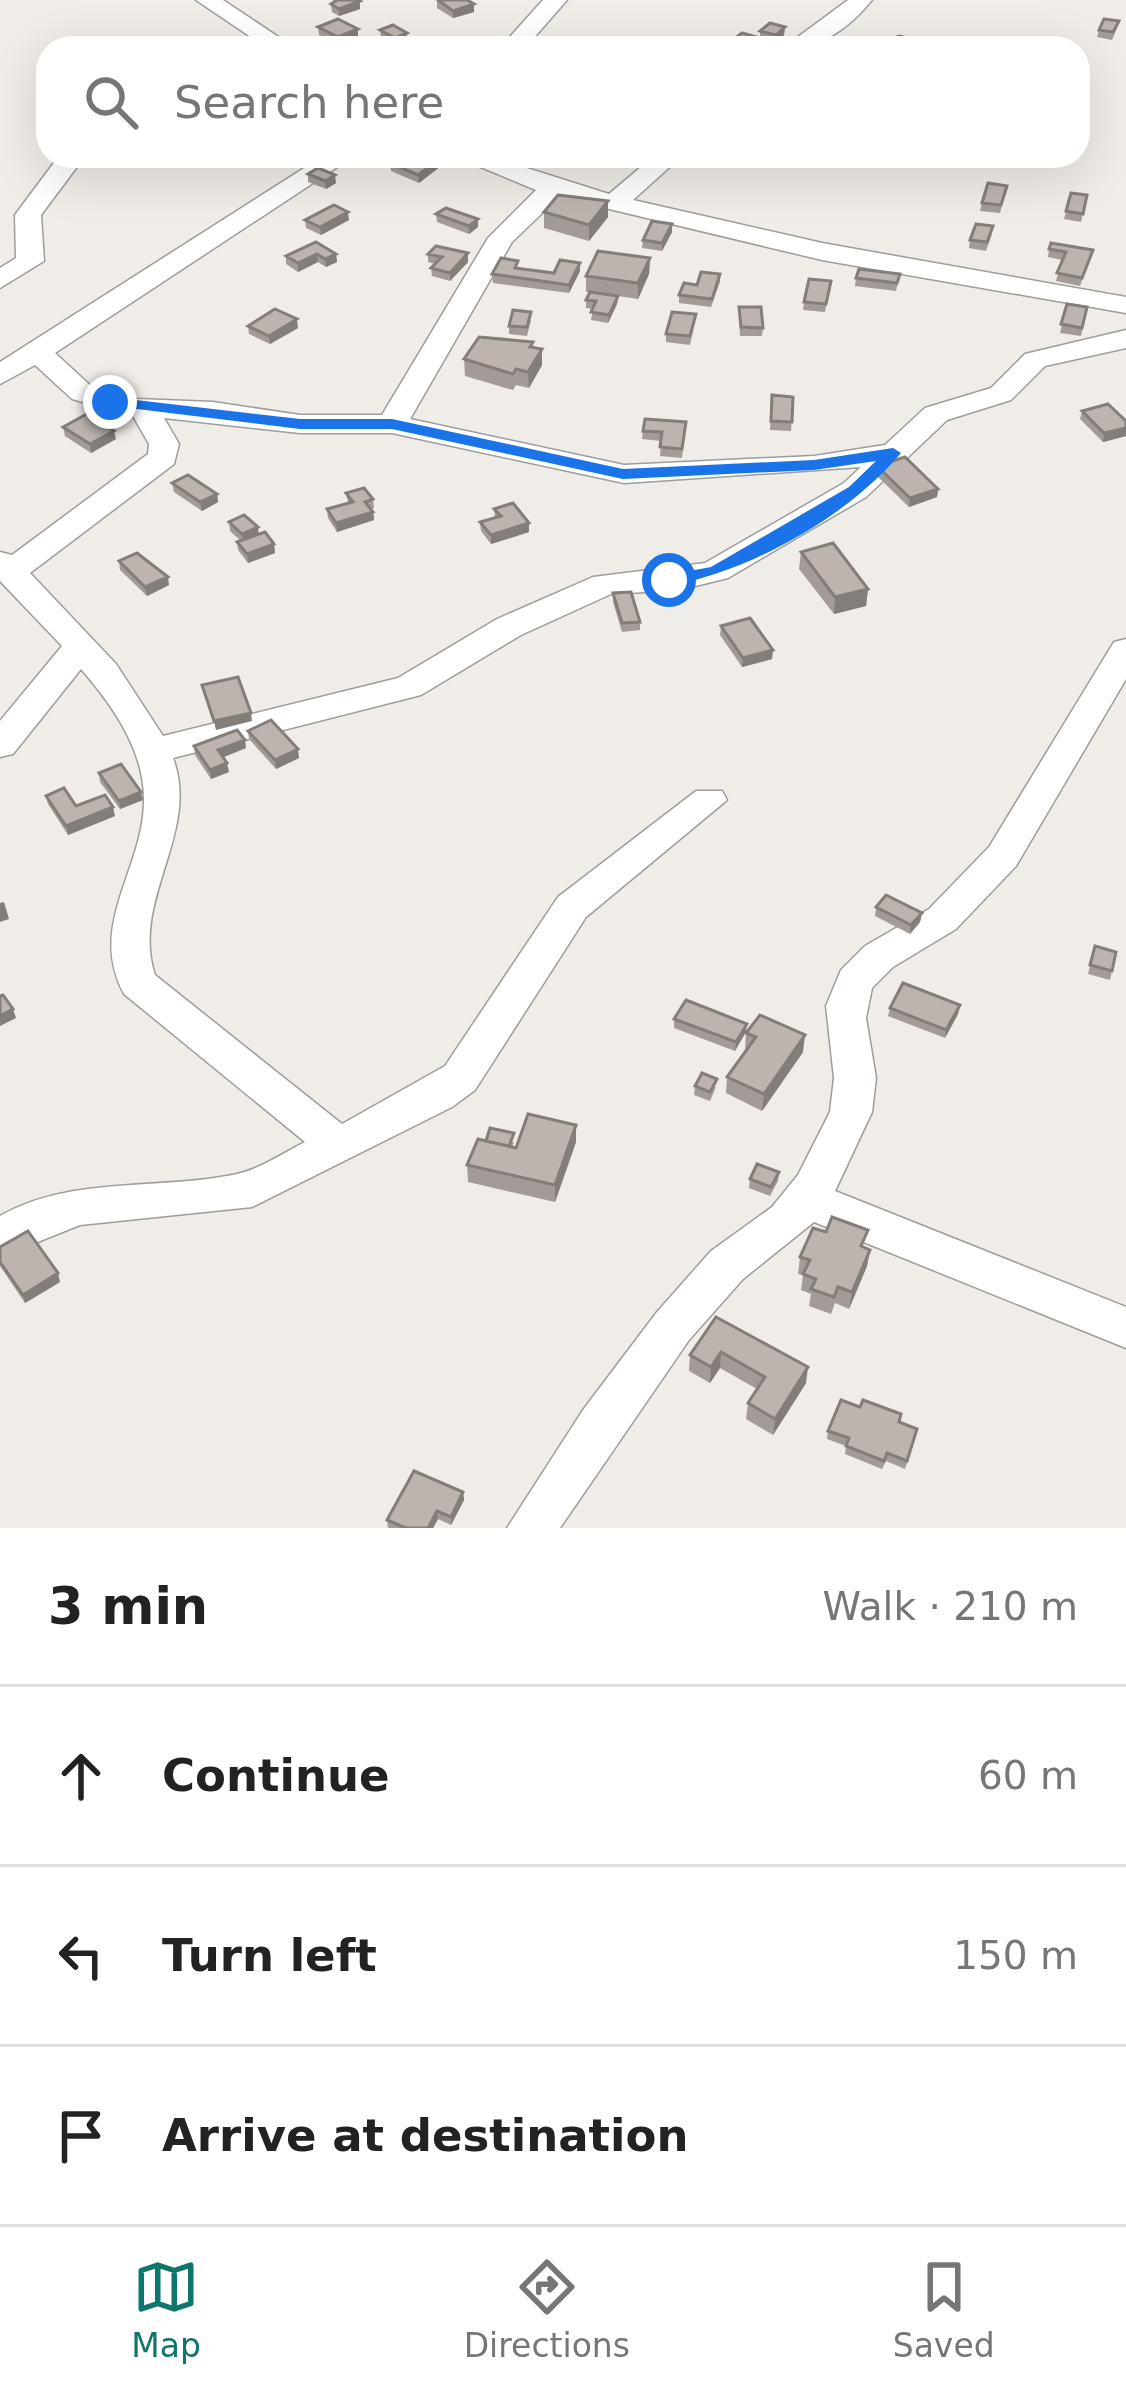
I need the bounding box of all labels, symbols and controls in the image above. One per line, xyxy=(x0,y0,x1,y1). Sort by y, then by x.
search box xyxy=(36,36,1090,168)
icon: search xyxy=(78,69,144,135)
text: Search here xyxy=(174,76,444,129)
route end xyxy=(83,375,137,429)
route start xyxy=(642,553,696,607)
text: 3 min xyxy=(48,1577,208,1636)
text: Walk · 210 m xyxy=(823,1584,1078,1629)
icon: ahead xyxy=(48,1743,114,1809)
text: Continue xyxy=(162,1749,390,1802)
text: 60 m xyxy=(978,1753,1078,1798)
icon: left xyxy=(48,1923,114,1989)
text: Turn left xyxy=(162,1929,377,1982)
text: 150 m xyxy=(953,1933,1078,1978)
icon: arrive xyxy=(48,2103,114,2169)
text: Arrive at destination xyxy=(162,2109,688,2162)
tab: Map xyxy=(131,2254,201,2365)
tab: Directions xyxy=(464,2254,630,2365)
tab: Saved xyxy=(893,2254,995,2365)

